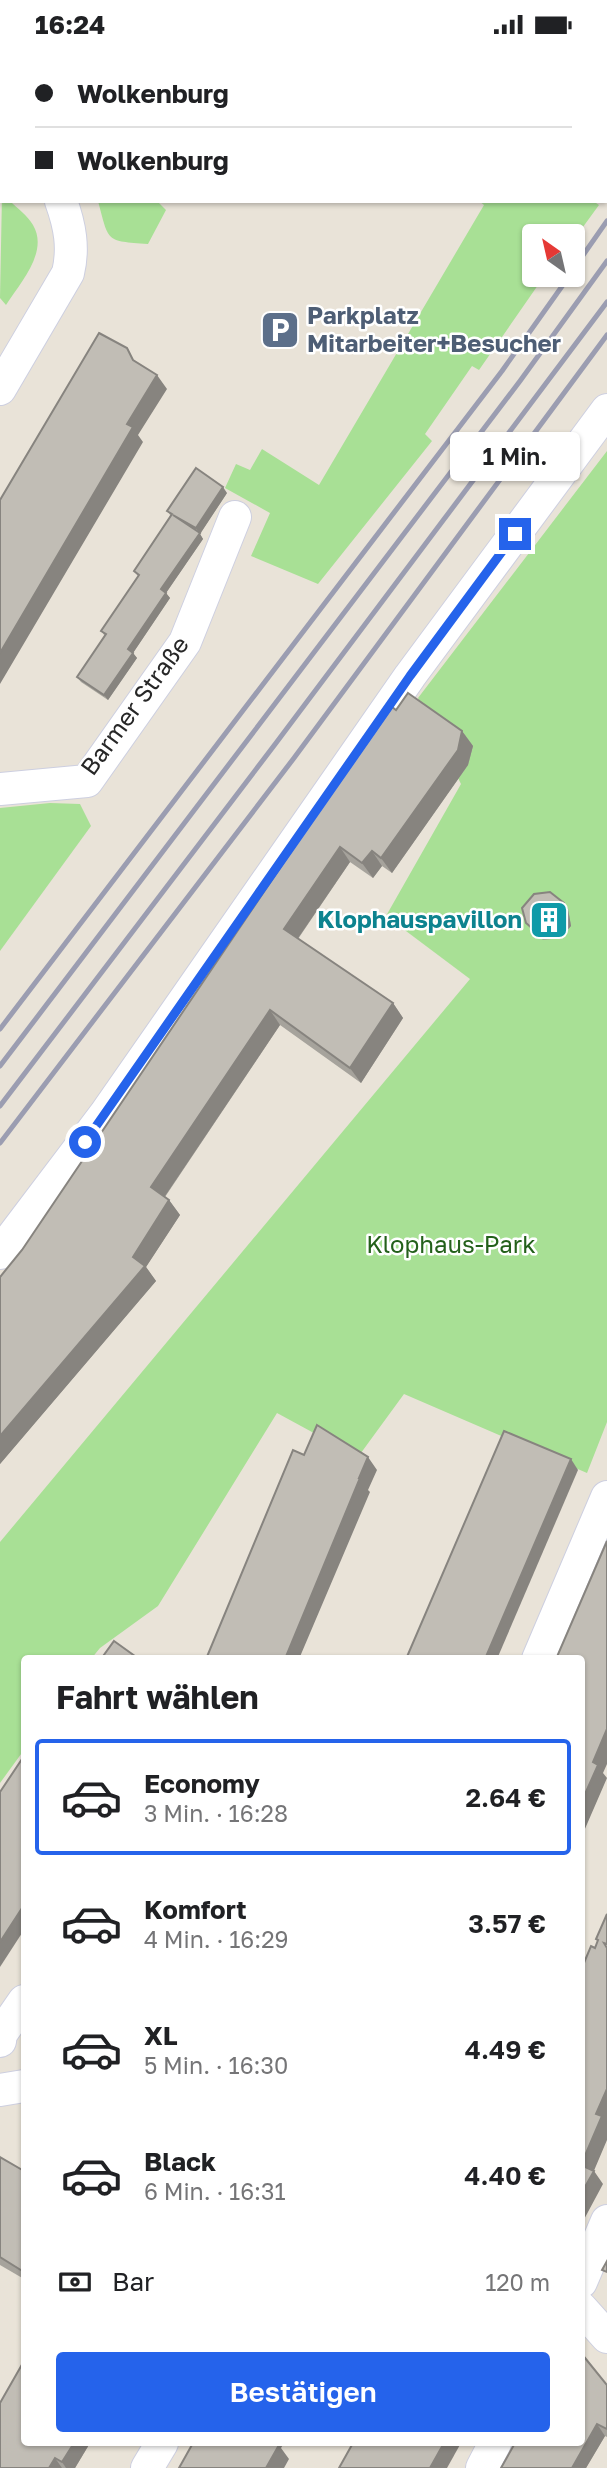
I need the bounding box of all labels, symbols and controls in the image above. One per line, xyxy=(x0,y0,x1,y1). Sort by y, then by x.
text: 16:24 xyxy=(35,9,105,40)
text: Wolkenburg xyxy=(77,78,229,109)
text: Wolkenburg xyxy=(77,145,229,176)
north arrow xyxy=(522,224,584,287)
map controls xyxy=(522,224,585,287)
place label: Parkplatz Mitarbeiter+Besucher xyxy=(307,300,561,357)
parking icon: Parkplatz Mitarbeiter+Besucher xyxy=(259,309,301,351)
callout: 1 Min. xyxy=(450,433,580,482)
text: 1 Min. xyxy=(483,442,547,470)
route end xyxy=(499,518,531,550)
street label: Barmer Straße xyxy=(74,630,194,780)
building icon: Klophauspavillon xyxy=(528,899,570,941)
place label: Klophauspavillon xyxy=(317,904,522,933)
route start xyxy=(69,1126,101,1158)
park label: Klophaus-Park xyxy=(366,1229,536,1258)
text: Fahrt wählen xyxy=(56,1678,259,1716)
icon: car xyxy=(60,1766,123,1829)
text: Economy xyxy=(144,1768,260,1799)
text: 2.64 € xyxy=(465,1782,546,1813)
text: 3 Min. · 16:28 xyxy=(144,1799,288,1827)
icon: car xyxy=(60,1892,123,1955)
text: Komfort xyxy=(144,1894,247,1925)
text: 3.57 € xyxy=(468,1908,546,1939)
text: 4 Min. · 16:29 xyxy=(144,1925,288,1953)
icon: car xyxy=(60,2018,123,2081)
text: XL xyxy=(144,2020,178,2051)
text: 4.49 € xyxy=(465,2034,546,2065)
text: 5 Min. · 16:30 xyxy=(144,2051,288,2079)
icon: car xyxy=(60,2144,123,2207)
text: Black xyxy=(144,2146,216,2177)
text: 4.40 € xyxy=(464,2160,546,2191)
text: 6 Min. · 16:31 xyxy=(144,2177,286,2205)
icon: cash xyxy=(56,2263,94,2301)
text: Bar xyxy=(112,2266,154,2297)
text: 120 m xyxy=(485,2268,550,2296)
button: Bestätigen xyxy=(56,2352,550,2432)

